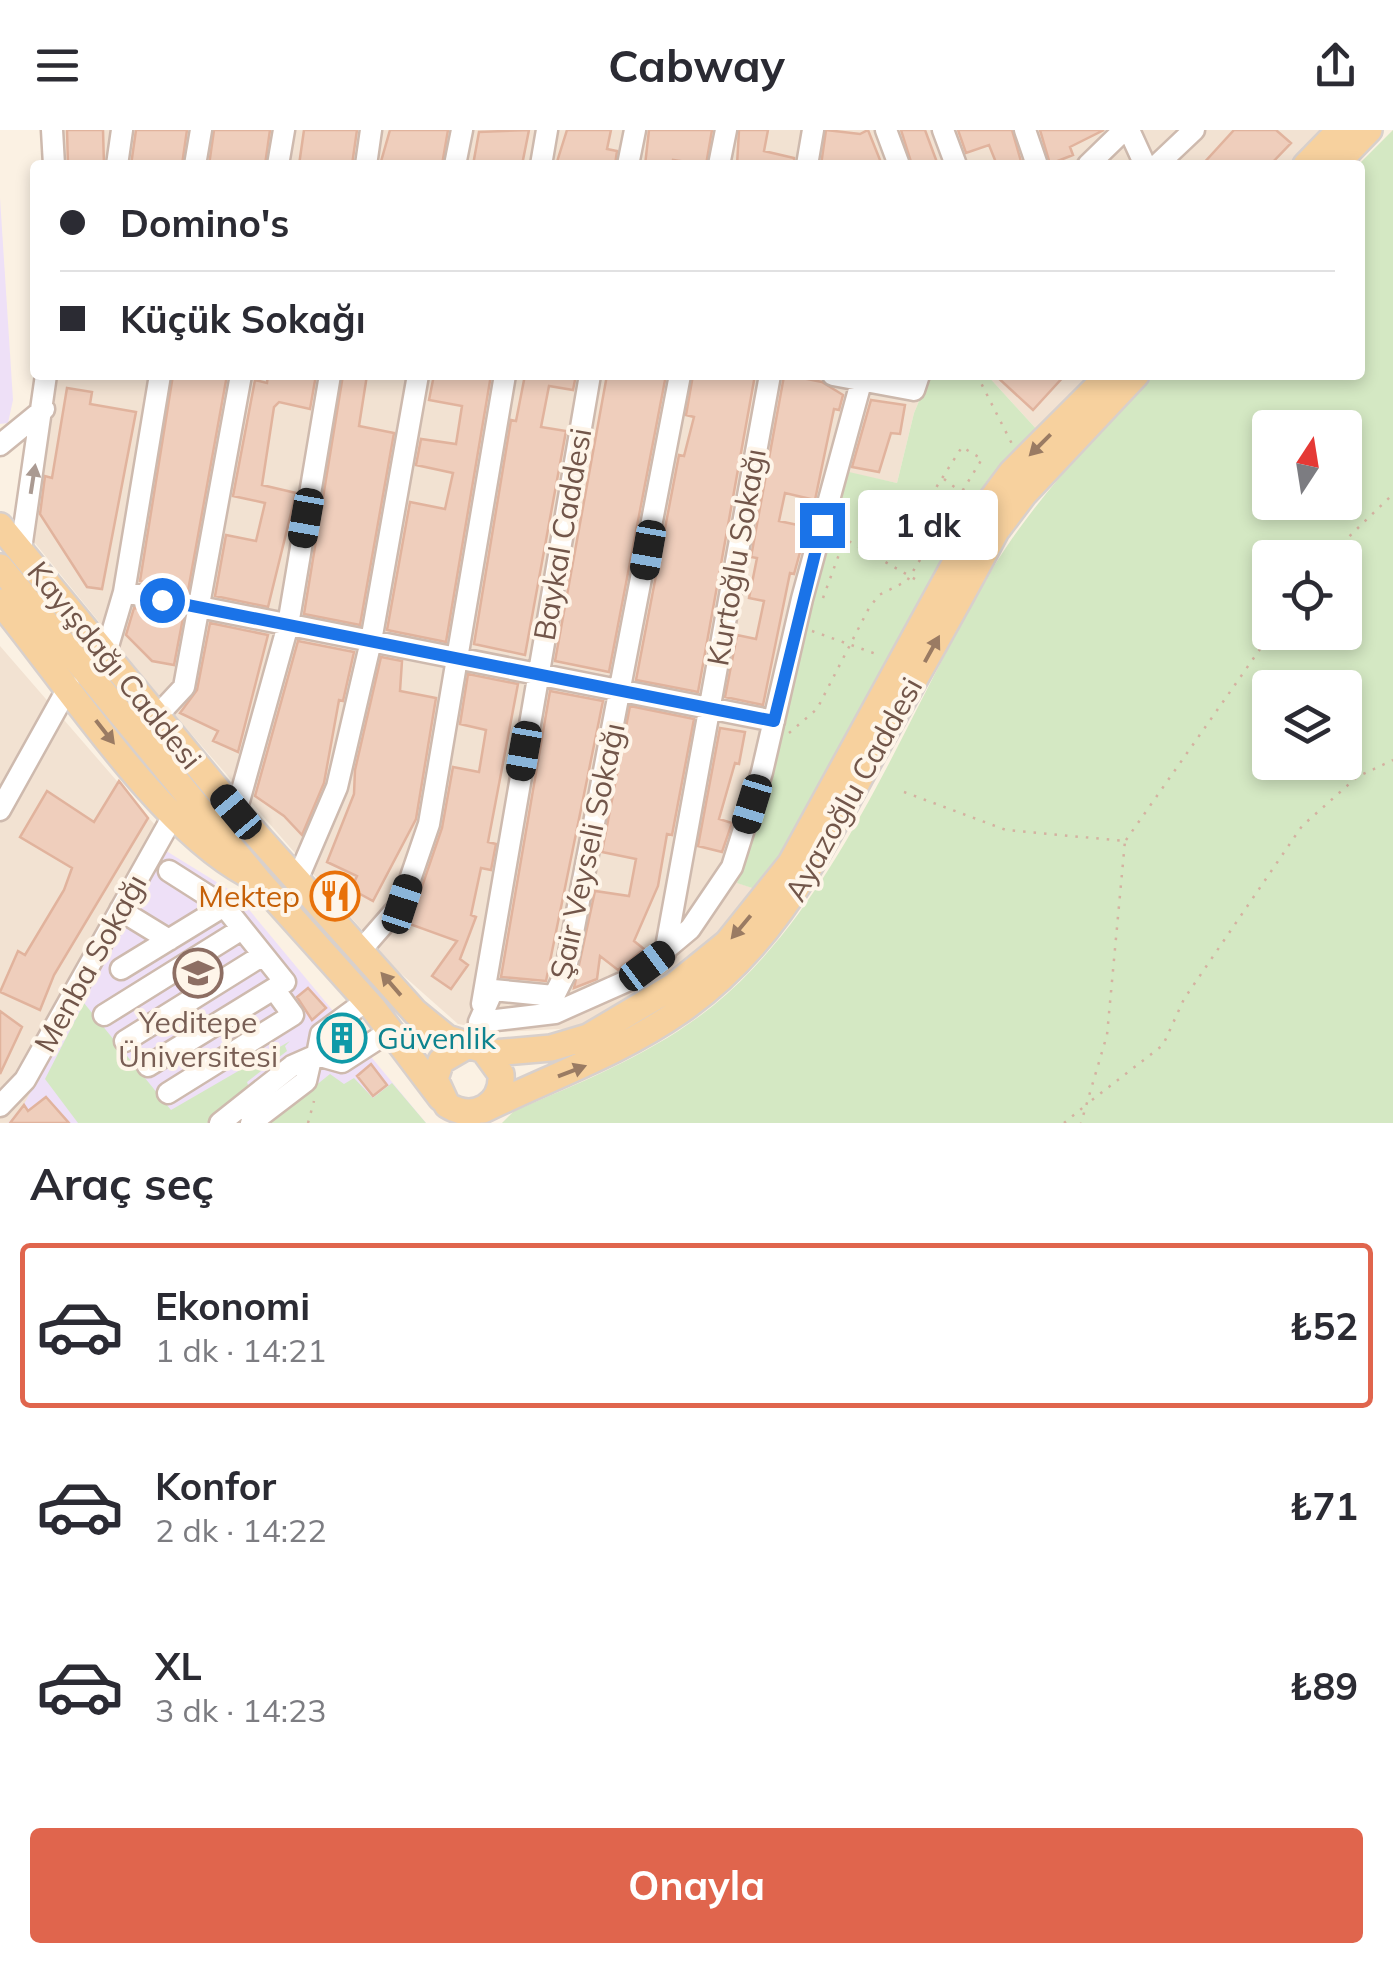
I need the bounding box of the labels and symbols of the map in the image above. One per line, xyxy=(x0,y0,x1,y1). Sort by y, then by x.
north arrow xyxy=(1252,410,1362,520)
street label: Baykal Caddesi xyxy=(525,425,599,643)
one-way arrow xyxy=(1029,432,1053,456)
street label: Kurtoğlu Sokağı xyxy=(698,445,774,669)
one-way arrow xyxy=(26,463,41,494)
car xyxy=(286,486,326,550)
callout: 1 dk xyxy=(857,490,997,560)
route end xyxy=(800,503,845,548)
car xyxy=(628,518,668,582)
street label: Kayışdağı Caddesi xyxy=(20,553,210,777)
route start xyxy=(140,578,185,623)
one-way arrow xyxy=(923,634,940,663)
street label: Ayazoğlu Caddesi xyxy=(776,670,930,908)
car xyxy=(504,719,544,783)
street label: Şair Veyseli Sokağı xyxy=(541,719,633,983)
one-way arrow xyxy=(94,720,115,745)
car xyxy=(729,771,775,837)
car xyxy=(205,779,267,845)
street label: Menba Sokağı xyxy=(25,867,155,1059)
restaurant icon: Mektep xyxy=(309,870,361,922)
car xyxy=(378,871,426,937)
place label: Mektep xyxy=(198,877,300,915)
one-way arrow xyxy=(731,914,752,939)
car xyxy=(614,936,680,996)
school or university icon: Yeditepe Üniversitesi xyxy=(172,947,224,999)
one-way arrow xyxy=(381,972,403,997)
place label: Yeditepe Üniversitesi xyxy=(118,1003,278,1075)
building icon: Güvenlik xyxy=(316,1012,368,1064)
place label: Güvenlik xyxy=(377,1019,496,1057)
one-way arrow xyxy=(557,1063,587,1079)

